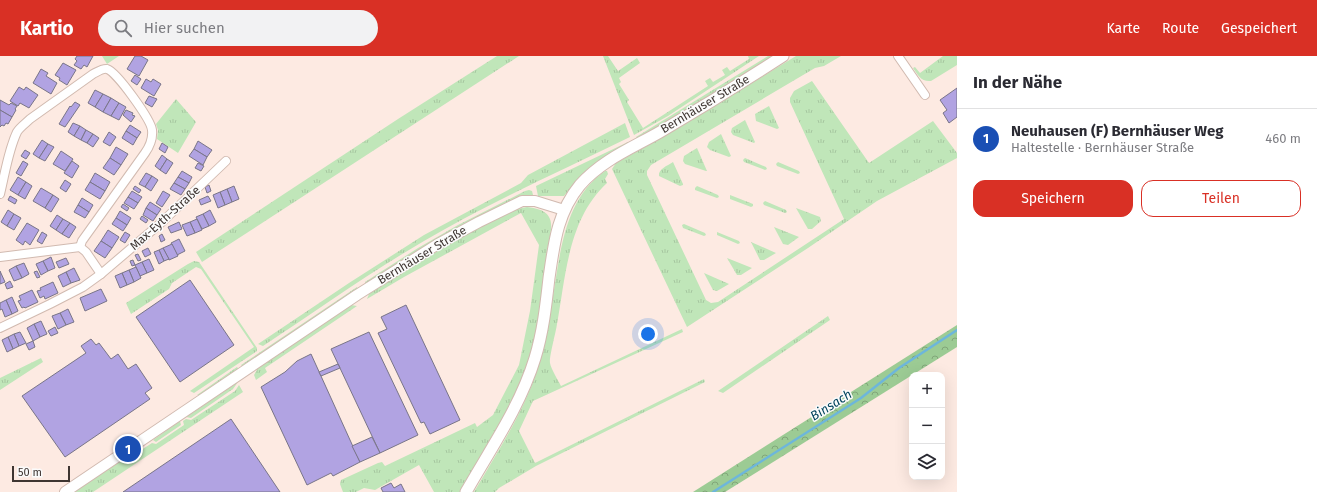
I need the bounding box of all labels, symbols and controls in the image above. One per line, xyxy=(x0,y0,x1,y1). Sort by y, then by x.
search box xyxy=(98,10,378,46)
text: Kartio xyxy=(20,17,74,40)
icon: search xyxy=(112,17,134,39)
text: Hier suchen xyxy=(144,19,225,37)
text: Karte xyxy=(1106,20,1140,37)
text: Route xyxy=(1162,20,1199,37)
text: Gespeichert xyxy=(1221,20,1297,37)
street label: Bernhäuser Straße xyxy=(658,72,752,136)
text: In der Nähe xyxy=(973,72,1062,93)
text: Neuhausen (F) Bernhäuser Weg xyxy=(1011,122,1223,140)
text: 1 xyxy=(983,131,989,146)
text: 460 m xyxy=(1265,131,1301,146)
text: Haltestelle · Bernhäuser Straße xyxy=(1011,140,1194,155)
button: Speichern xyxy=(973,180,1133,217)
button: Teilen xyxy=(1141,180,1301,217)
street label: Max-Eyth-Straße xyxy=(127,183,203,253)
street label: Bernhäuser Straße xyxy=(375,223,469,287)
your location xyxy=(638,324,658,344)
map controls xyxy=(909,372,945,480)
button: + xyxy=(909,372,945,408)
water label: Binsach xyxy=(807,386,855,424)
button: − xyxy=(909,408,945,444)
pin: 1 xyxy=(115,434,141,464)
button: layers xyxy=(909,444,945,480)
scale bar xyxy=(12,464,70,483)
text: 50 m xyxy=(18,466,42,479)

